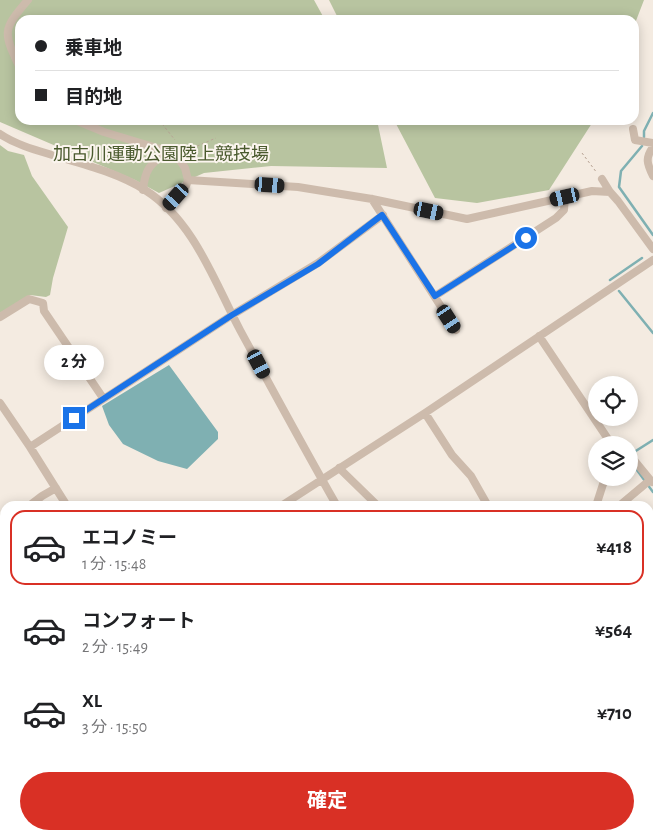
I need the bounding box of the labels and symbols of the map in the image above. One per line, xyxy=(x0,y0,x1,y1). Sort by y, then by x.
park label: 加古川運動公園陸上競技場 xyxy=(53,145,269,164)
car xyxy=(254,176,285,194)
car xyxy=(160,181,191,213)
car xyxy=(548,186,581,208)
car xyxy=(412,201,445,221)
route start xyxy=(515,227,537,249)
car xyxy=(434,302,463,336)
callout: 2 分 xyxy=(44,346,104,380)
car xyxy=(245,347,272,381)
route end xyxy=(63,407,85,429)

